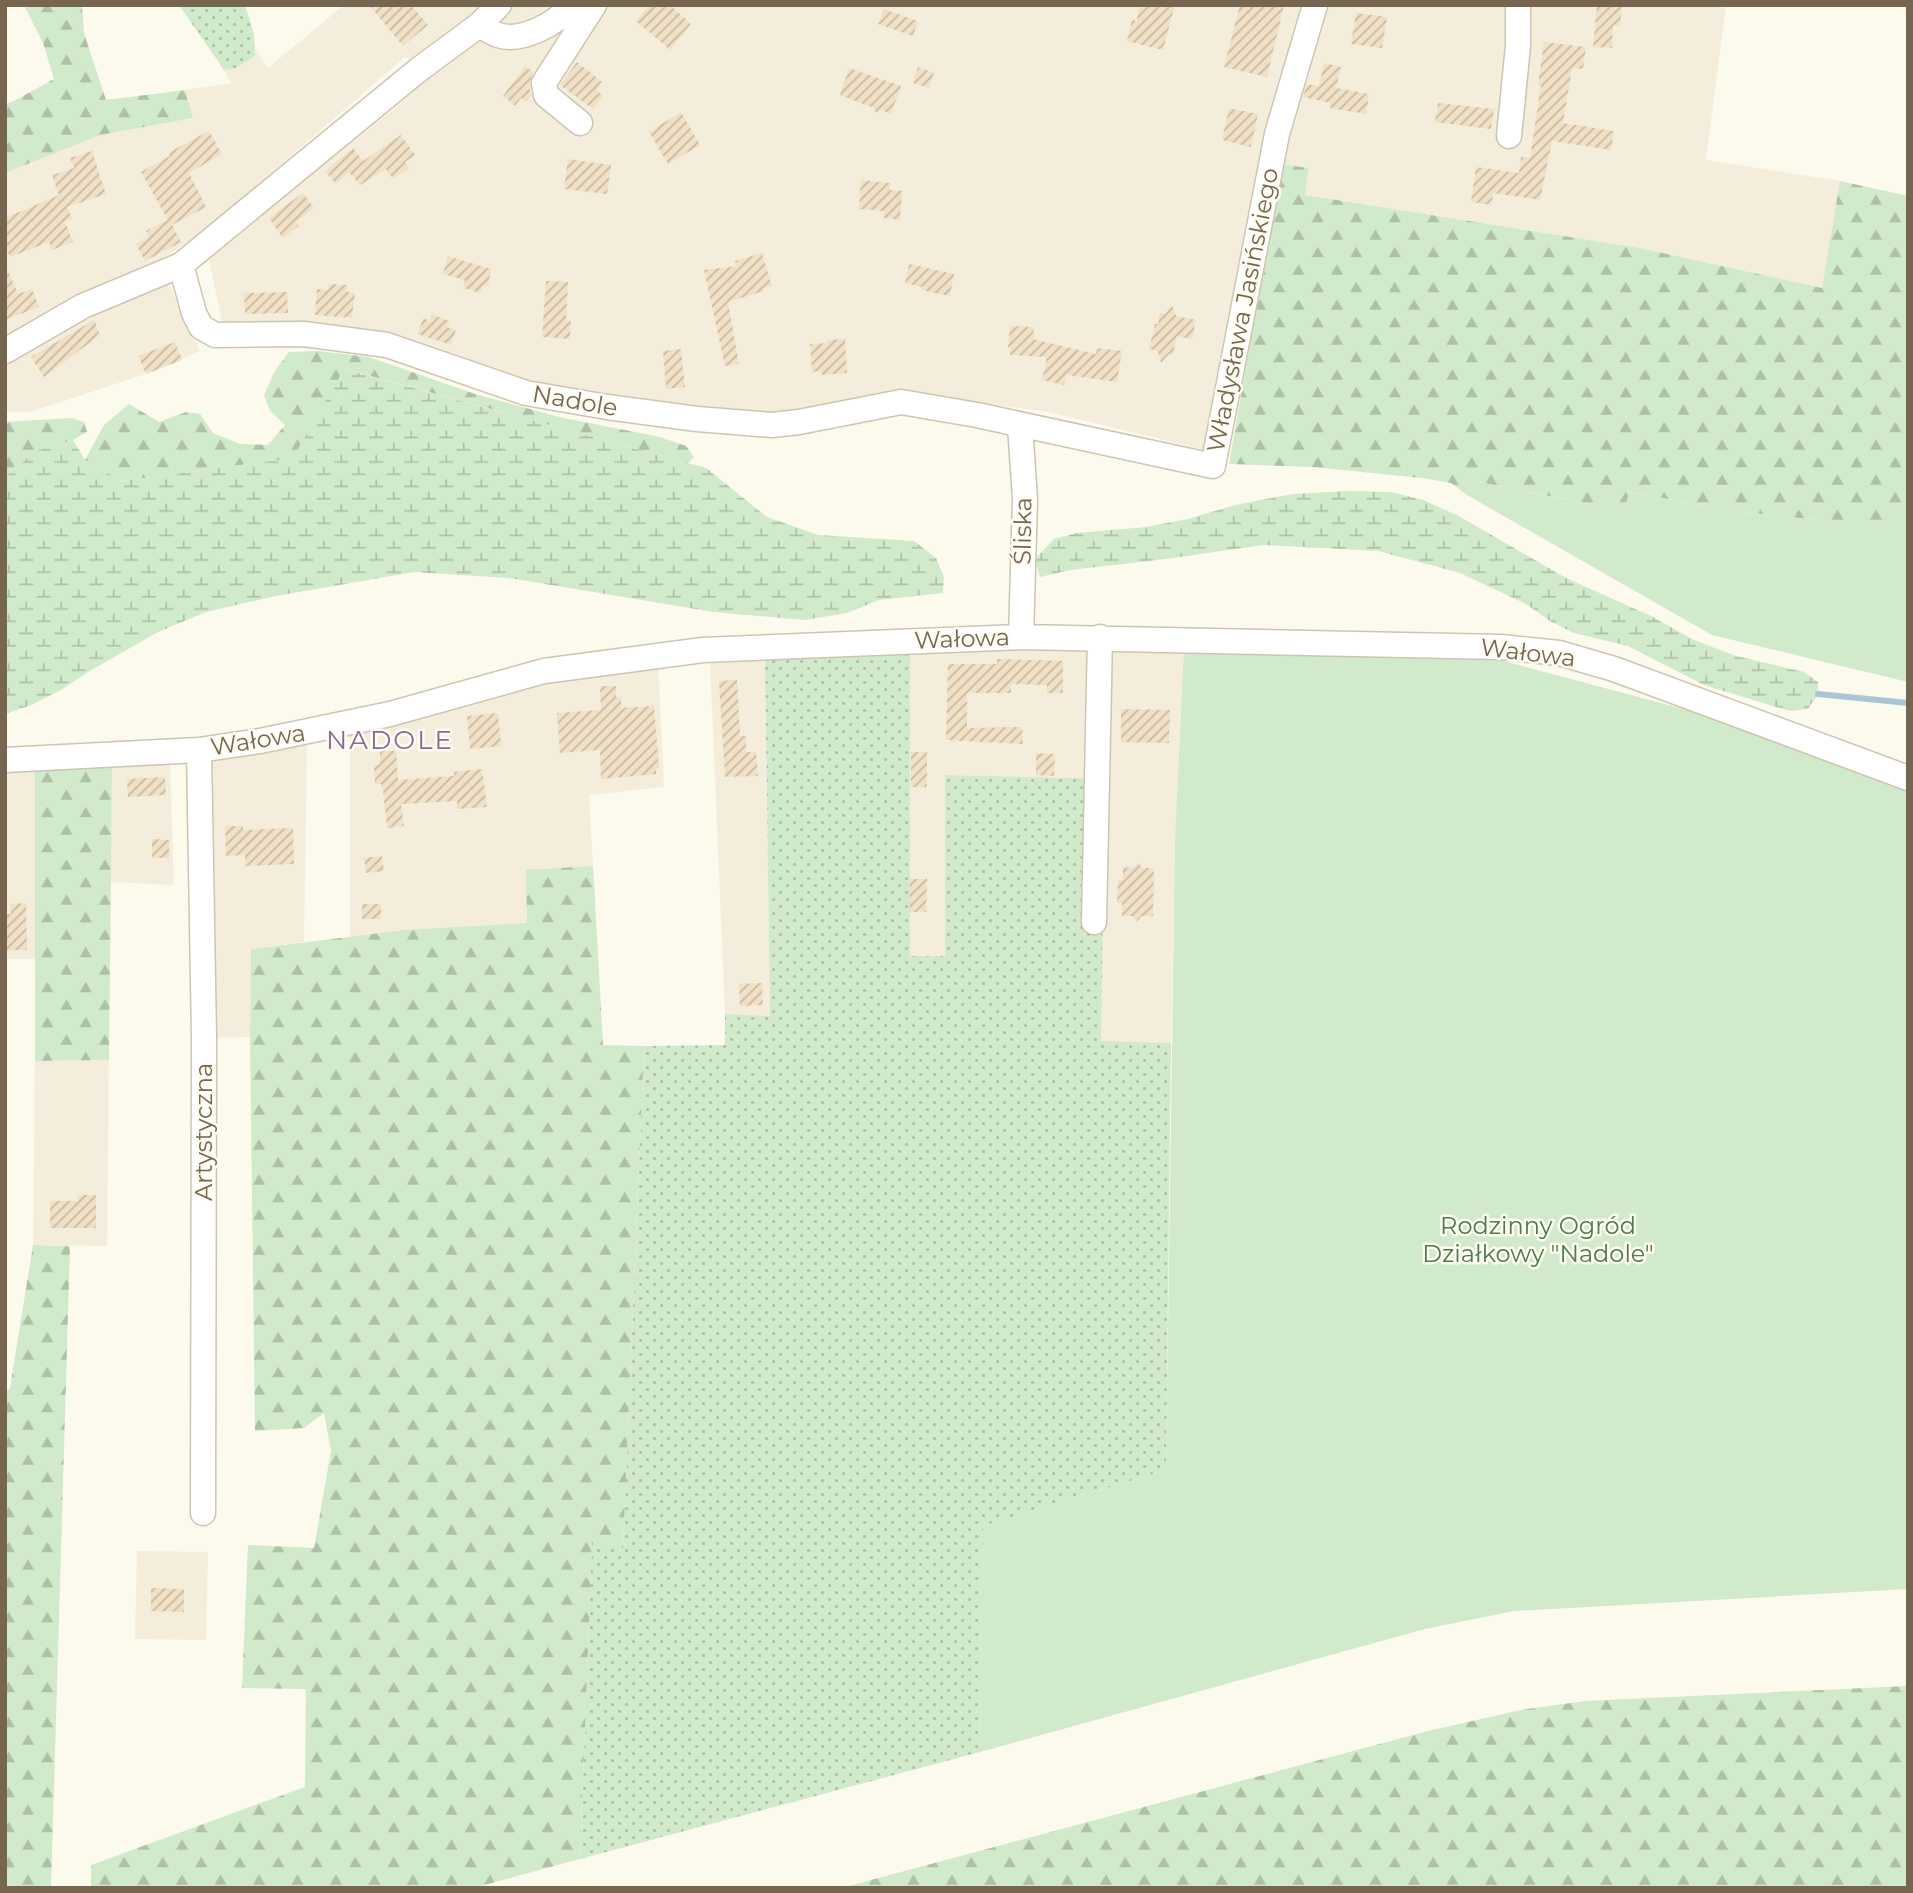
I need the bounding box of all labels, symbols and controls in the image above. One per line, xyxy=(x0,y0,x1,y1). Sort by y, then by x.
street label: Władysława Jasińskiego xyxy=(1201,165,1284,455)
street label: Nadole xyxy=(530,379,620,422)
street label: Śliska xyxy=(1007,497,1038,565)
street label: Wałowa xyxy=(914,622,1010,655)
street label: Wałowa xyxy=(1479,632,1577,673)
street label: Wałowa xyxy=(208,718,307,761)
district label: NADOLE xyxy=(326,724,454,756)
street label: Artystyczna xyxy=(189,1063,218,1201)
park label: Rodzinny Ogród Działkowy "Nadole" xyxy=(1422,1211,1654,1268)

